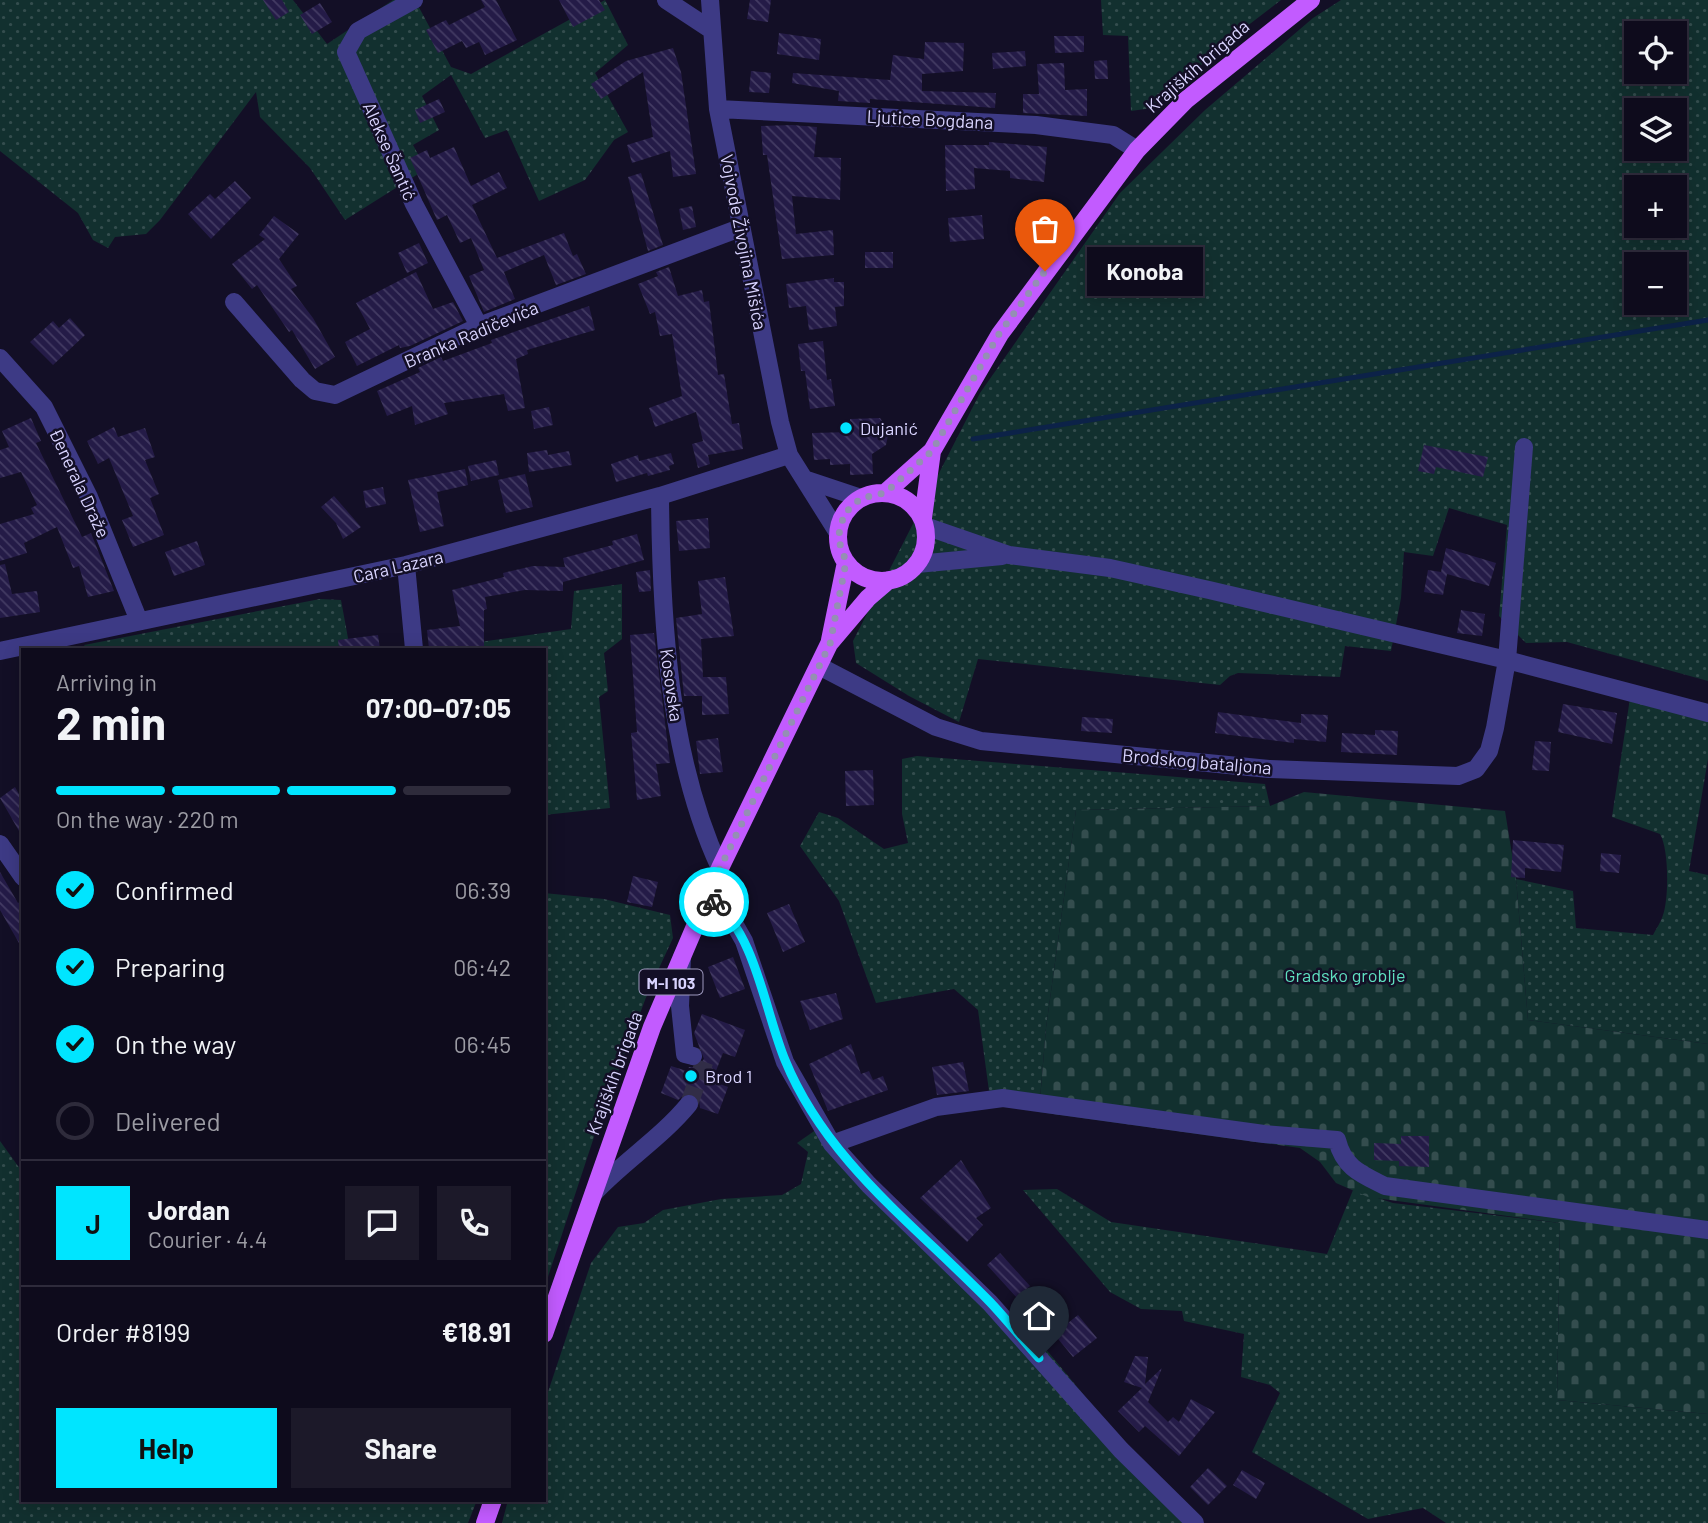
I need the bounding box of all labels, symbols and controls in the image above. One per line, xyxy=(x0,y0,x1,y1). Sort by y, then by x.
street label: Krajiških brigada xyxy=(1141,15,1253,117)
map controls xyxy=(1624,21,1687,315)
button: locate xyxy=(1624,21,1687,84)
street label: Alekse Šantić xyxy=(359,98,421,204)
button: layers xyxy=(1624,98,1687,161)
street label: Ljutice Bogdana xyxy=(866,105,994,133)
street label: Vojvode Živojina Mišića xyxy=(716,152,772,332)
button: + xyxy=(1624,175,1687,238)
pin xyxy=(1015,199,1075,271)
icon: bag xyxy=(1026,210,1064,248)
callout: Konoba xyxy=(1087,246,1202,296)
button: − xyxy=(1624,252,1687,315)
text: Konoba xyxy=(1107,257,1183,285)
street label: Branka Radičevića xyxy=(401,296,541,372)
place label: Dujanić xyxy=(860,417,918,439)
marker: Dujanić xyxy=(838,420,854,436)
street label: Đenerala Draže xyxy=(45,425,115,541)
street label: Cara Lazara xyxy=(351,545,445,587)
street label: Kosovska xyxy=(656,647,688,723)
text: Arriving in xyxy=(56,668,157,696)
text: 07:00–07:05 xyxy=(366,692,511,723)
text: 2 min xyxy=(56,694,166,749)
street label: Brodskog bataljona xyxy=(1121,744,1273,778)
text: On the way · 220 m xyxy=(56,805,239,833)
courier xyxy=(679,867,749,937)
icon: check xyxy=(56,871,94,909)
text: Confirmed xyxy=(115,874,234,905)
text: 06:39 xyxy=(455,876,511,904)
icon: bike xyxy=(695,883,733,921)
icon: check xyxy=(56,948,94,986)
text: Preparing xyxy=(115,951,225,982)
text: 06:42 xyxy=(453,953,511,981)
park label: Gradsko groblje xyxy=(1284,964,1406,986)
road number: M-I 103 xyxy=(640,970,702,994)
street label: Krajiških brigada xyxy=(581,1008,647,1138)
icon: check xyxy=(56,1025,94,1063)
text: On the way xyxy=(115,1028,236,1059)
text: 06:45 xyxy=(454,1030,511,1058)
place label: Brod 1 xyxy=(705,1065,752,1087)
marker: Brod 1 xyxy=(683,1068,699,1084)
text: Delivered xyxy=(115,1105,221,1136)
button: chat xyxy=(345,1186,419,1260)
button: phone xyxy=(437,1186,511,1260)
text: Jordan xyxy=(148,1194,230,1225)
text: J xyxy=(85,1208,101,1239)
text: Courier · 4.4 xyxy=(148,1225,267,1253)
pin xyxy=(1009,1286,1069,1358)
icon: home xyxy=(1020,1297,1058,1335)
text: Order #8199 xyxy=(56,1316,190,1347)
text: €18.91 xyxy=(442,1316,511,1347)
button: Help xyxy=(56,1408,277,1488)
button: Share xyxy=(291,1408,511,1488)

